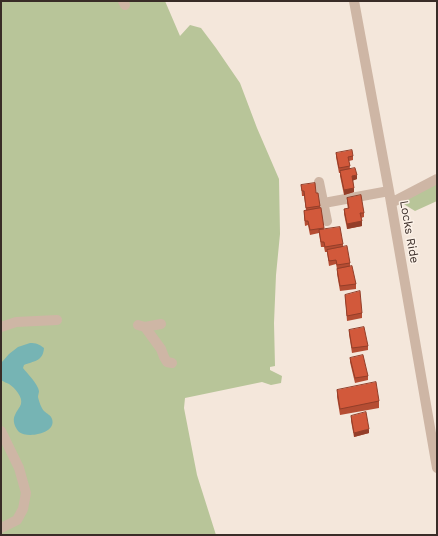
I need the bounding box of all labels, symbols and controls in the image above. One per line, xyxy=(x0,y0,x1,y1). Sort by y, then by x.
street label: Locks Ride xyxy=(396,199,422,265)

